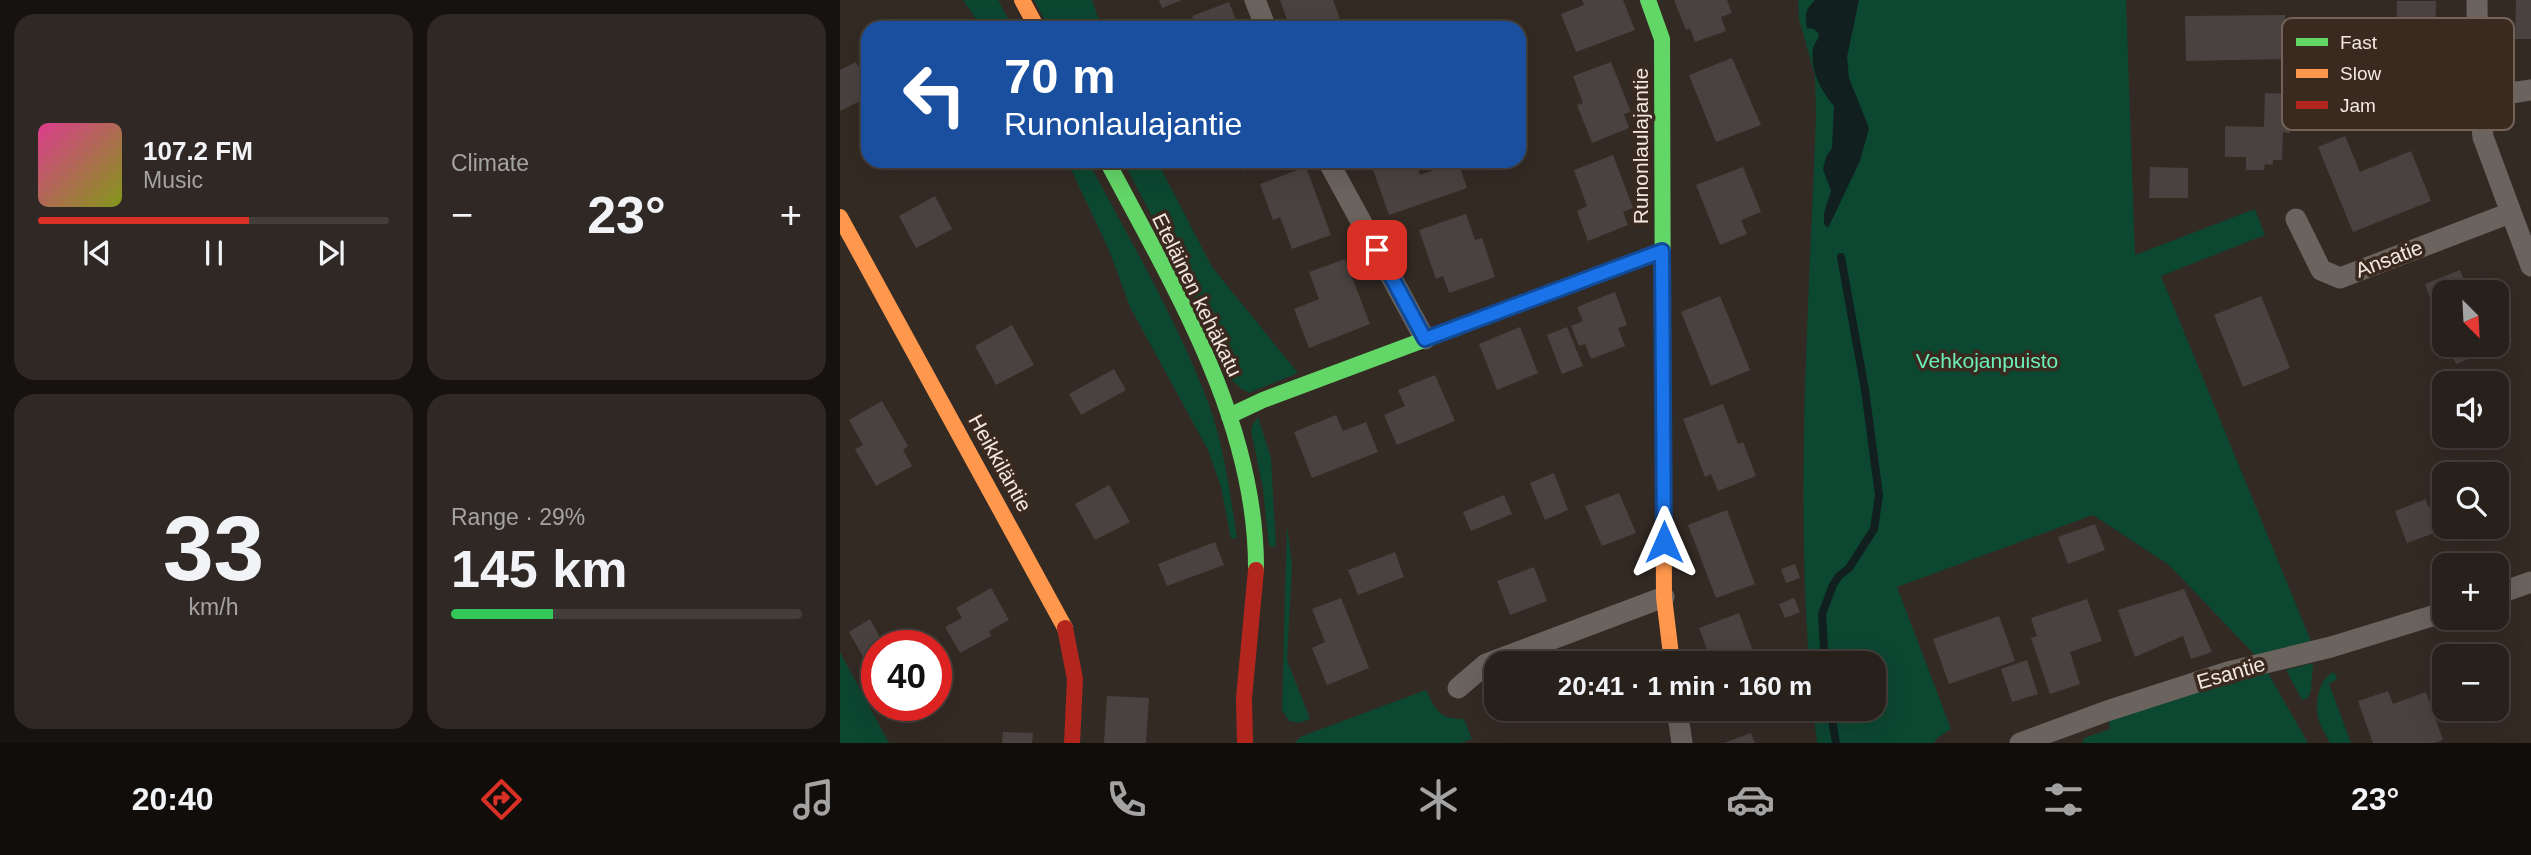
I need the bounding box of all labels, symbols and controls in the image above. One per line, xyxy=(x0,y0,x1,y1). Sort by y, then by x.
legend xyxy=(2282,18,2514,130)
text: Fast xyxy=(2340,32,2378,53)
icon: left xyxy=(889,49,980,140)
text: 70 m xyxy=(1004,49,1116,103)
text: Slow xyxy=(2340,63,2381,84)
street label: Runonlaulajantie xyxy=(1629,68,1652,224)
text: Jam xyxy=(2340,95,2376,116)
text: Runonlaulajantie xyxy=(1004,106,1242,142)
text: 107.2 FM xyxy=(143,136,253,166)
text: Climate xyxy=(451,150,529,176)
text: Music xyxy=(143,167,203,193)
text: 23° xyxy=(587,186,666,244)
text: − xyxy=(451,194,473,236)
text: + xyxy=(780,194,802,236)
street label: Eteläinen kehäkatu xyxy=(1148,209,1247,380)
pin xyxy=(1347,220,1407,280)
icon: arrive xyxy=(1358,231,1396,269)
icon: previous xyxy=(78,234,116,272)
icon: pause xyxy=(195,234,233,272)
icon: next xyxy=(312,234,350,272)
street label: Ansatie xyxy=(2352,235,2426,282)
north arrow xyxy=(2432,280,2510,357)
map controls xyxy=(2432,280,2509,721)
park label: Vehkojanpuisto xyxy=(1916,349,2058,372)
button: sound xyxy=(2432,371,2509,448)
street label: Heikkiläntie xyxy=(964,410,1037,515)
button: search xyxy=(2432,462,2509,539)
text: 33 xyxy=(163,498,264,599)
text: Range · 29% xyxy=(451,504,585,530)
position arrow xyxy=(1627,505,1701,579)
text: 145 km xyxy=(451,540,627,598)
button: + xyxy=(2432,553,2509,630)
text: km/h xyxy=(189,594,238,620)
speed limit sign: 40 xyxy=(861,630,952,721)
button: − xyxy=(2432,644,2509,721)
street label: Esantie xyxy=(2194,652,2268,693)
text: 20:41 · 1 min · 160 m xyxy=(1558,671,1812,701)
icon: directions xyxy=(477,775,526,824)
icon: music xyxy=(789,775,838,824)
icon: phone xyxy=(1102,775,1151,824)
icon: climate xyxy=(1414,775,1463,824)
icon: car xyxy=(1726,775,1775,824)
icon: filters xyxy=(2039,775,2088,824)
text: 20:40 xyxy=(132,781,214,817)
text: 23° xyxy=(2351,781,2399,817)

